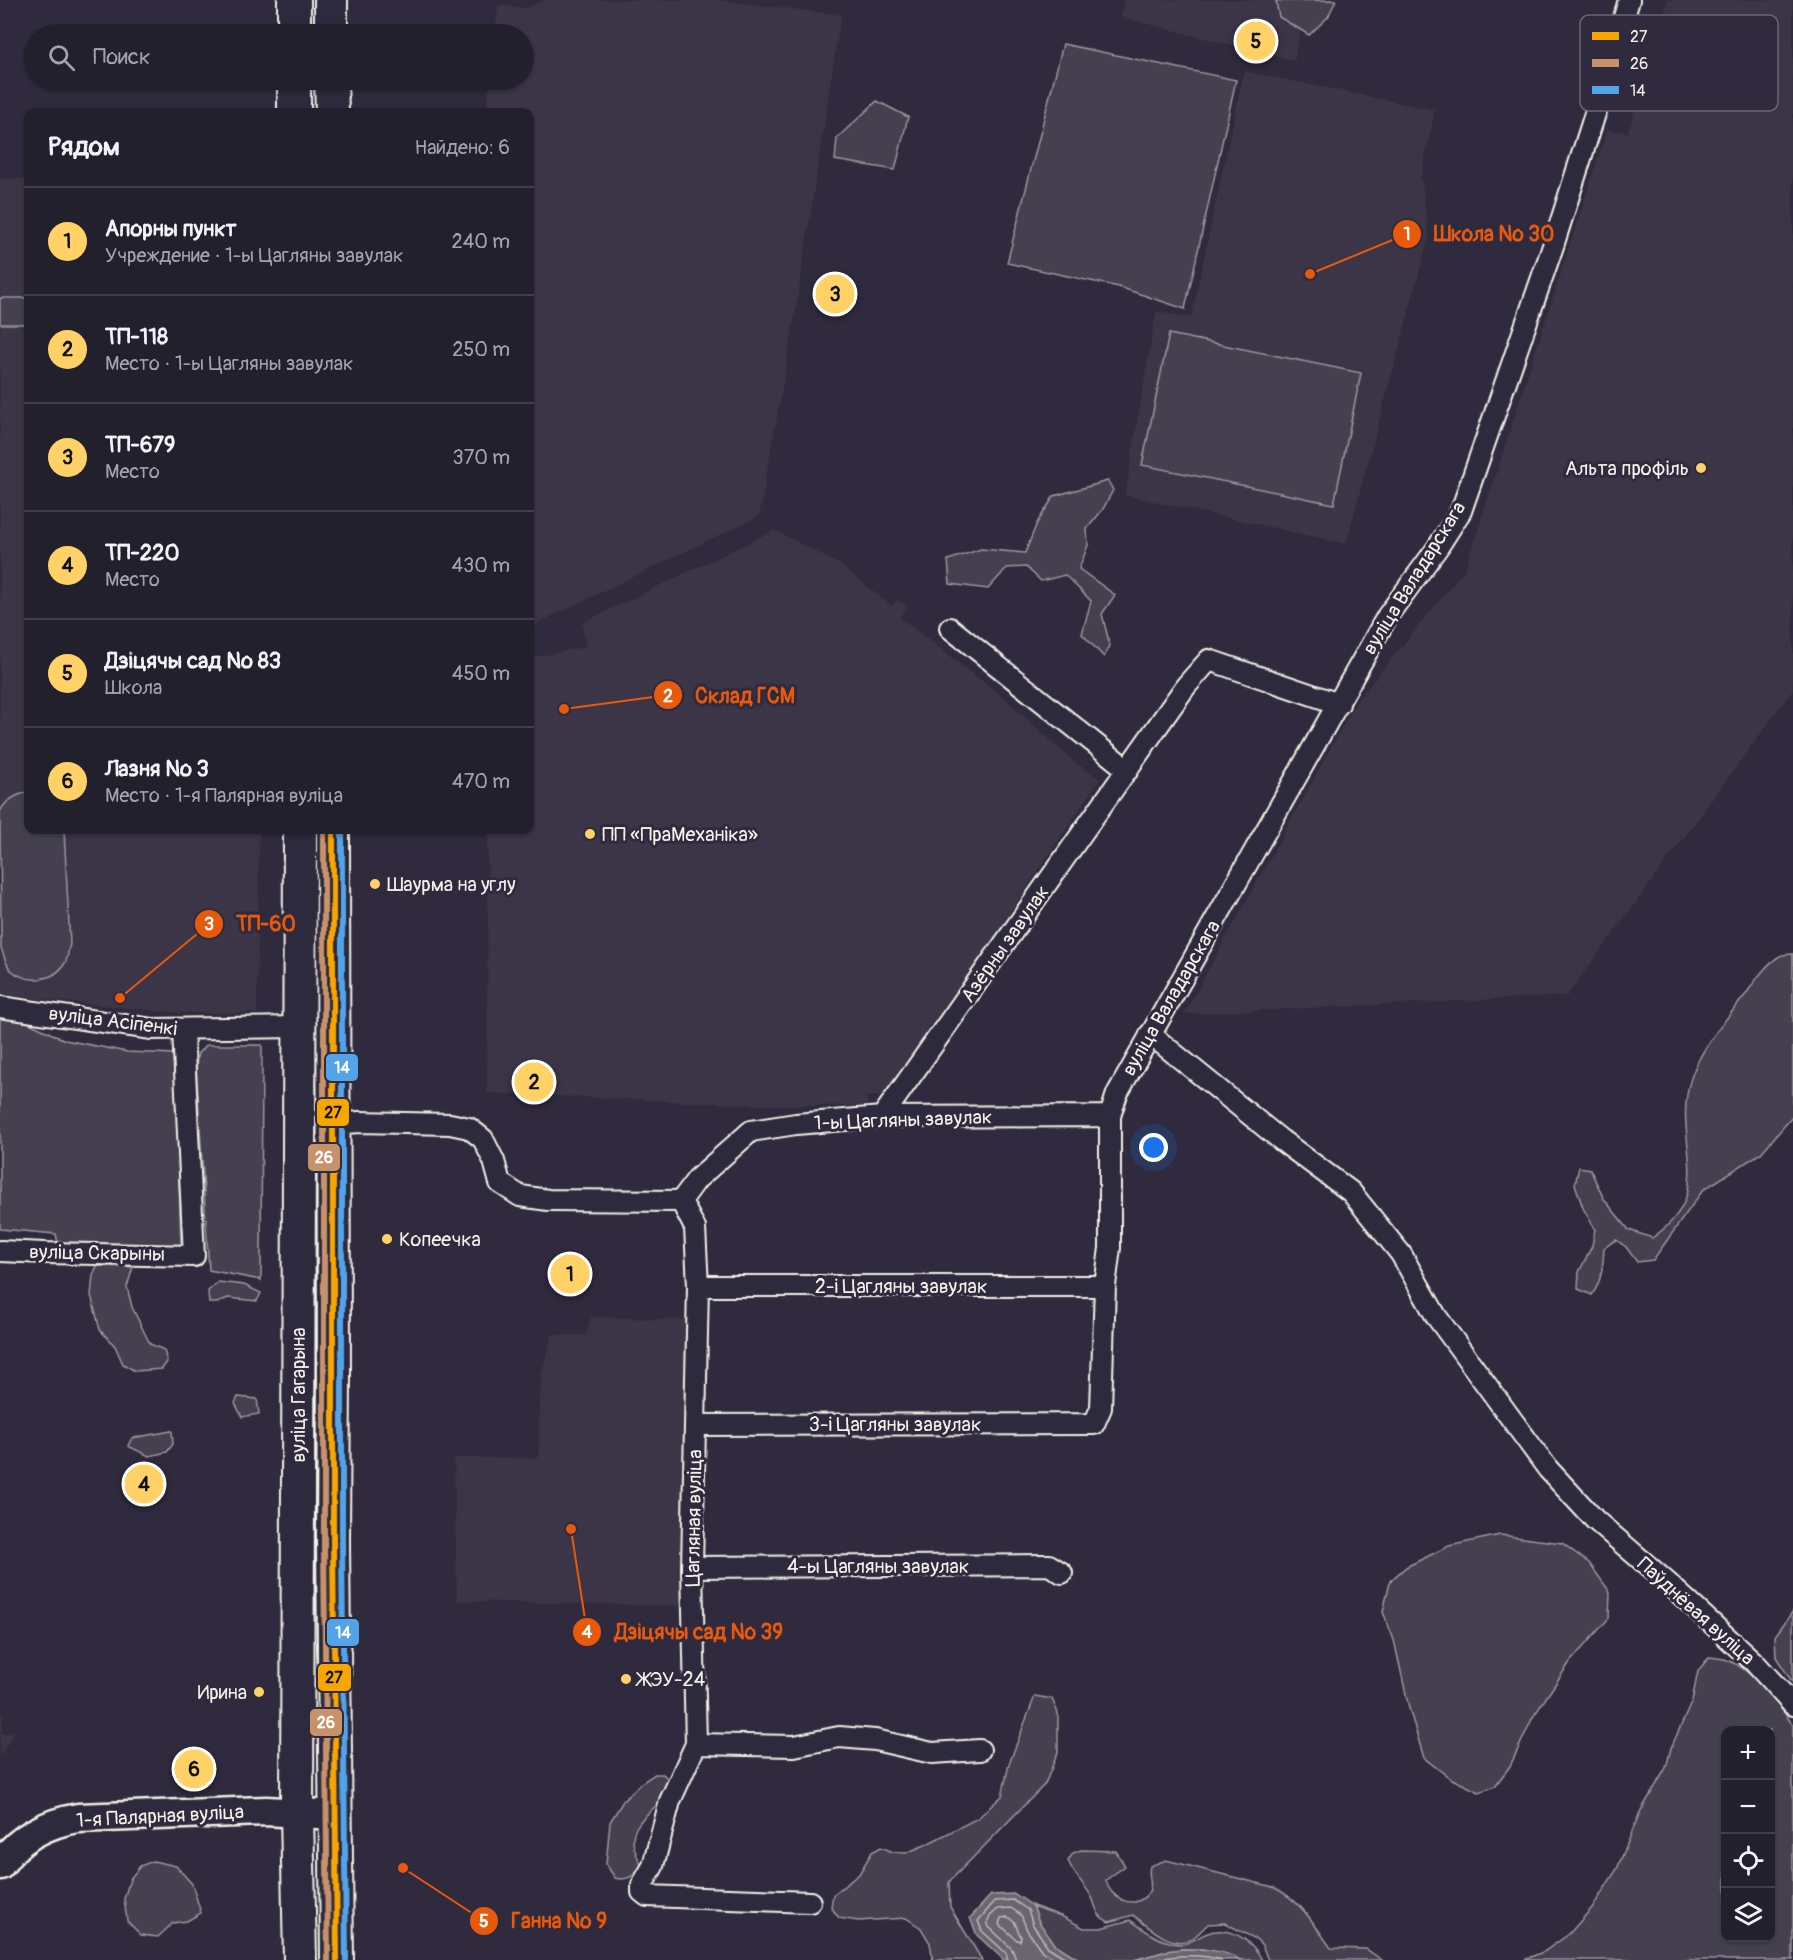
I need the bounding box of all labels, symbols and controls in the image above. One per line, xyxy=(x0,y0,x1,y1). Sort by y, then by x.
legend xyxy=(1580,15,1778,111)
pin: 5 xyxy=(1236,18,1276,63)
search box xyxy=(24,24,534,90)
text: 27 xyxy=(1630,27,1648,47)
icon: search xyxy=(45,41,78,74)
text: Поиск xyxy=(93,43,150,71)
text: 26 xyxy=(1630,54,1648,74)
text: 14 xyxy=(1630,81,1646,101)
text: Рядом xyxy=(48,131,120,163)
text: Найдено: 6 xyxy=(415,135,510,160)
text: Апорны пункт xyxy=(105,215,237,243)
callout: Школа № 30 xyxy=(1392,215,1567,254)
text: Школа № 30 xyxy=(1433,221,1554,248)
text: 1 xyxy=(1403,223,1411,246)
text: 1 xyxy=(64,229,71,254)
text: 240 m xyxy=(451,229,510,254)
text: Учреждение · 1-ы Цагляны завулак xyxy=(105,243,403,268)
pin: 3 xyxy=(816,272,854,316)
text: ТП-118 xyxy=(105,323,168,351)
text: 2 xyxy=(62,337,73,362)
text: 250 m xyxy=(452,337,510,362)
text: Место · 1-ы Цагляны завулак xyxy=(105,351,353,376)
text: ТП-679 xyxy=(105,431,175,459)
text: 3 xyxy=(62,445,73,470)
text: 370 m xyxy=(453,445,510,470)
place label: Альта профіль xyxy=(1565,456,1689,481)
text: Место xyxy=(105,459,160,484)
marker: Альта профіль xyxy=(1694,461,1708,475)
street label: вуліца Валадарскага xyxy=(1357,497,1471,659)
text: ТП-220 xyxy=(105,539,179,567)
text: 4 xyxy=(62,553,73,578)
text: 430 m xyxy=(451,553,510,578)
text: Место xyxy=(105,567,160,592)
text: Дзіцячы сад № 83 xyxy=(105,647,281,675)
text: 5 xyxy=(62,661,73,686)
text: 450 m xyxy=(452,661,510,686)
text: Школа xyxy=(105,675,162,700)
callout: Склад ГСМ xyxy=(653,676,807,715)
text: Склад ГСМ xyxy=(695,683,795,710)
text: 2 xyxy=(663,685,673,708)
text: Лазня № 3 xyxy=(105,755,209,783)
text: 6 xyxy=(62,769,73,794)
text: 470 m xyxy=(452,769,510,794)
text: Место · 1-я Палярная вуліца xyxy=(105,783,343,808)
place label: ПП «ПраМеханіка» xyxy=(602,822,758,847)
marker: ПП «ПраМеханіка» xyxy=(583,827,597,841)
place label: Шаурма на углу xyxy=(387,872,516,897)
marker: Шаурма на углу xyxy=(368,877,382,891)
street label: Азёрны завулак xyxy=(955,881,1055,1007)
callout: ТП-60 xyxy=(194,904,307,943)
text: ТП-60 xyxy=(235,911,296,938)
text: 3 xyxy=(204,913,214,936)
street label: вуліца Валадарскага xyxy=(1116,916,1226,1080)
street label: вуліца Асіпенкі xyxy=(47,1001,179,1041)
line badge: 14 xyxy=(325,1053,359,1082)
text: 14 xyxy=(334,1058,350,1078)
pin: 2 xyxy=(514,1060,554,1104)
line badge: 27 xyxy=(316,1098,350,1127)
text: 27 xyxy=(324,1103,342,1123)
street label: 1-ы Цагляны завулак xyxy=(813,1104,993,1136)
your location xyxy=(1139,1133,1168,1162)
line badge: 26 xyxy=(307,1143,341,1172)
text: 26 xyxy=(315,1148,333,1168)
place label: Копеечка xyxy=(399,1227,481,1252)
marker: Копеечка xyxy=(380,1232,394,1246)
street label: вуліца Скарыны xyxy=(29,1239,165,1267)
pin: 1 xyxy=(550,1252,590,1296)
street label: 2-і Цагляны завулак xyxy=(815,1274,987,1299)
street label: вуліца Гагарына xyxy=(286,1327,311,1463)
street label: 3-і Цагляны завулак xyxy=(809,1412,981,1437)
street label: Цагляная вуліца xyxy=(680,1449,708,1587)
pin: 4 xyxy=(124,1462,164,1506)
street label: Паўднёвая вуліца xyxy=(1632,1552,1760,1670)
street label: 4-ы Цагляны завулак xyxy=(787,1554,969,1579)
callout: Дзіцячы сад № 39 xyxy=(572,1612,795,1651)
line badge: 14 xyxy=(326,1618,360,1647)
text: Дзіцячы сад № 39 xyxy=(613,1619,783,1646)
text: 4 xyxy=(582,1621,593,1644)
text: 14 xyxy=(335,1623,351,1643)
line badge: 27 xyxy=(317,1663,352,1692)
place label: ЖЭУ-24 xyxy=(635,1667,706,1692)
text: 27 xyxy=(325,1668,343,1688)
marker: ЖЭУ-24 xyxy=(619,1672,633,1686)
place label: Ирина xyxy=(197,1680,247,1705)
marker: Ирина xyxy=(252,1685,266,1699)
line badge: 26 xyxy=(309,1708,343,1737)
text: 26 xyxy=(317,1713,335,1733)
map controls xyxy=(1721,1726,1775,1942)
button: + xyxy=(1721,1726,1775,1780)
pin: 6 xyxy=(174,1746,214,1792)
button: − xyxy=(1721,1780,1775,1834)
street label: 1-я Палярная вуліца xyxy=(75,1799,245,1833)
button: locate xyxy=(1721,1834,1775,1888)
button: layers xyxy=(1721,1888,1775,1942)
callout: Ганна № 9 xyxy=(469,1901,619,1940)
text: Ганна № 9 xyxy=(511,1908,607,1935)
text: 5 xyxy=(479,1910,489,1933)

